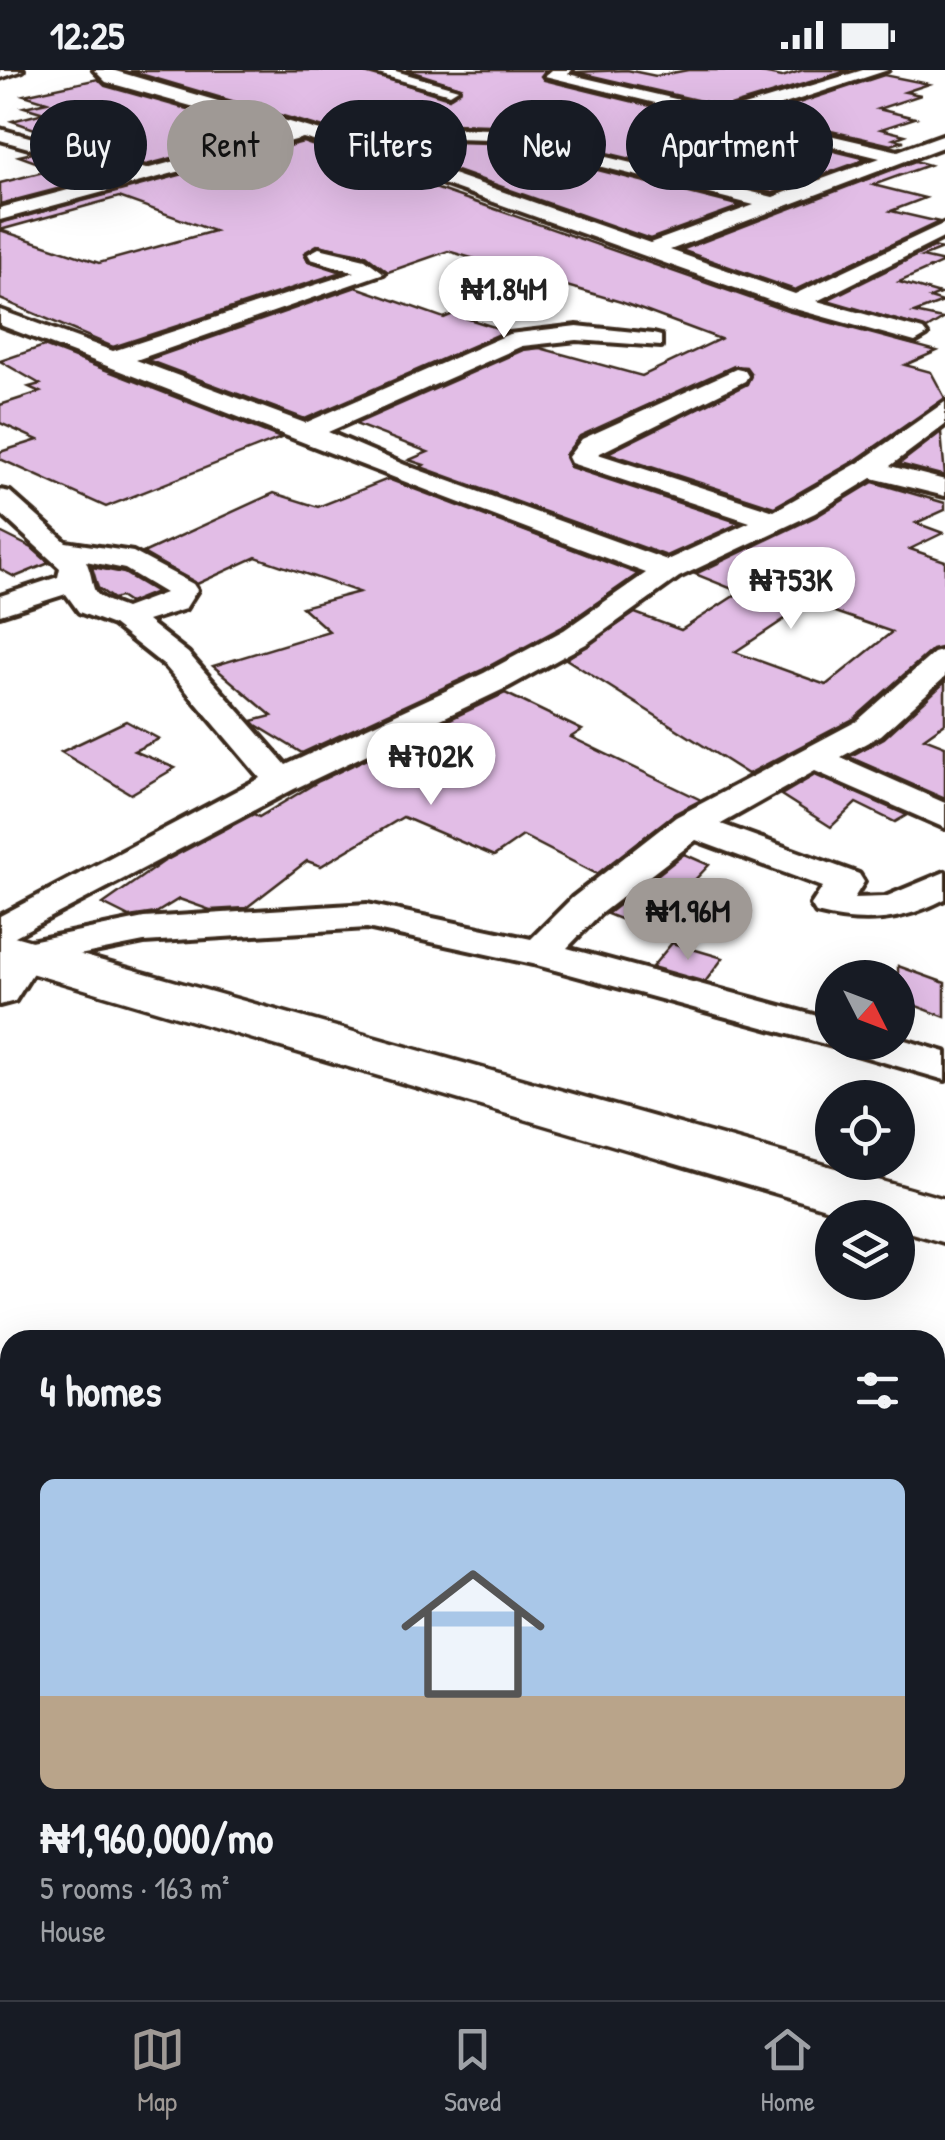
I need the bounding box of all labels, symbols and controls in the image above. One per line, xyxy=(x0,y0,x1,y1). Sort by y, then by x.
text: 12:25 xyxy=(50,9,124,61)
chip: Buy xyxy=(30,100,147,190)
chip: Rent xyxy=(167,100,294,190)
chip: Filters xyxy=(314,100,467,190)
chip: New xyxy=(487,100,606,190)
chip: Apartment xyxy=(626,100,833,190)
pin: ₦1.84M xyxy=(423,256,585,341)
text: ₦1.84M xyxy=(461,267,547,310)
pin: ₦753K xyxy=(721,547,861,632)
text: ₦753K xyxy=(749,558,833,601)
pin: ₦702K xyxy=(361,723,501,808)
text: ₦702K xyxy=(389,734,474,777)
pin: ₦1.96M xyxy=(607,878,769,963)
text: ₦1.96M xyxy=(645,889,731,932)
north arrow xyxy=(815,960,915,1060)
map controls xyxy=(815,960,915,1300)
button: locate xyxy=(815,1080,915,1180)
button: layers xyxy=(815,1200,915,1300)
text: 4 homes xyxy=(40,1362,161,1419)
icon: filters xyxy=(850,1363,905,1418)
icon: home xyxy=(383,1544,563,1724)
text: ₦1,960,000/mo xyxy=(40,1809,273,1866)
text: 5 rooms · 163 m² xyxy=(40,1866,229,1909)
text: House xyxy=(40,1909,106,1952)
tab: Map xyxy=(130,2022,185,2120)
tab: Saved xyxy=(444,2022,501,2120)
tab: Home xyxy=(760,2022,815,2120)

